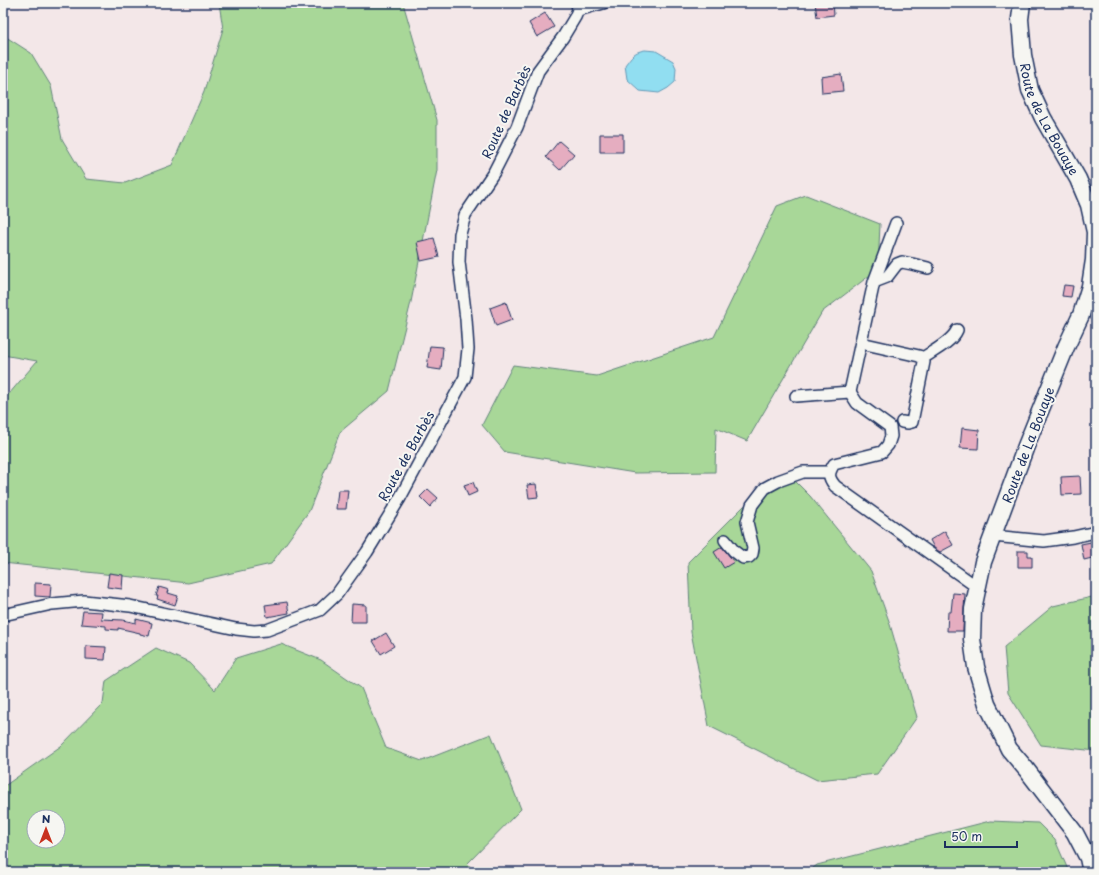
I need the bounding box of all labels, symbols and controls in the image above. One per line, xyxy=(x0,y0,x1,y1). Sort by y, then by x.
street label: Route de La Bouaye xyxy=(1016,61,1084,179)
street label: Route de Barbès xyxy=(476,62,535,162)
street label: Route de La Bouaye xyxy=(997,384,1058,506)
street label: Route de Barbès xyxy=(373,407,438,504)
north arrow xyxy=(26,809,66,849)
text: N xyxy=(42,810,51,827)
scale bar xyxy=(945,823,1017,849)
text: 50 m xyxy=(951,827,982,845)

